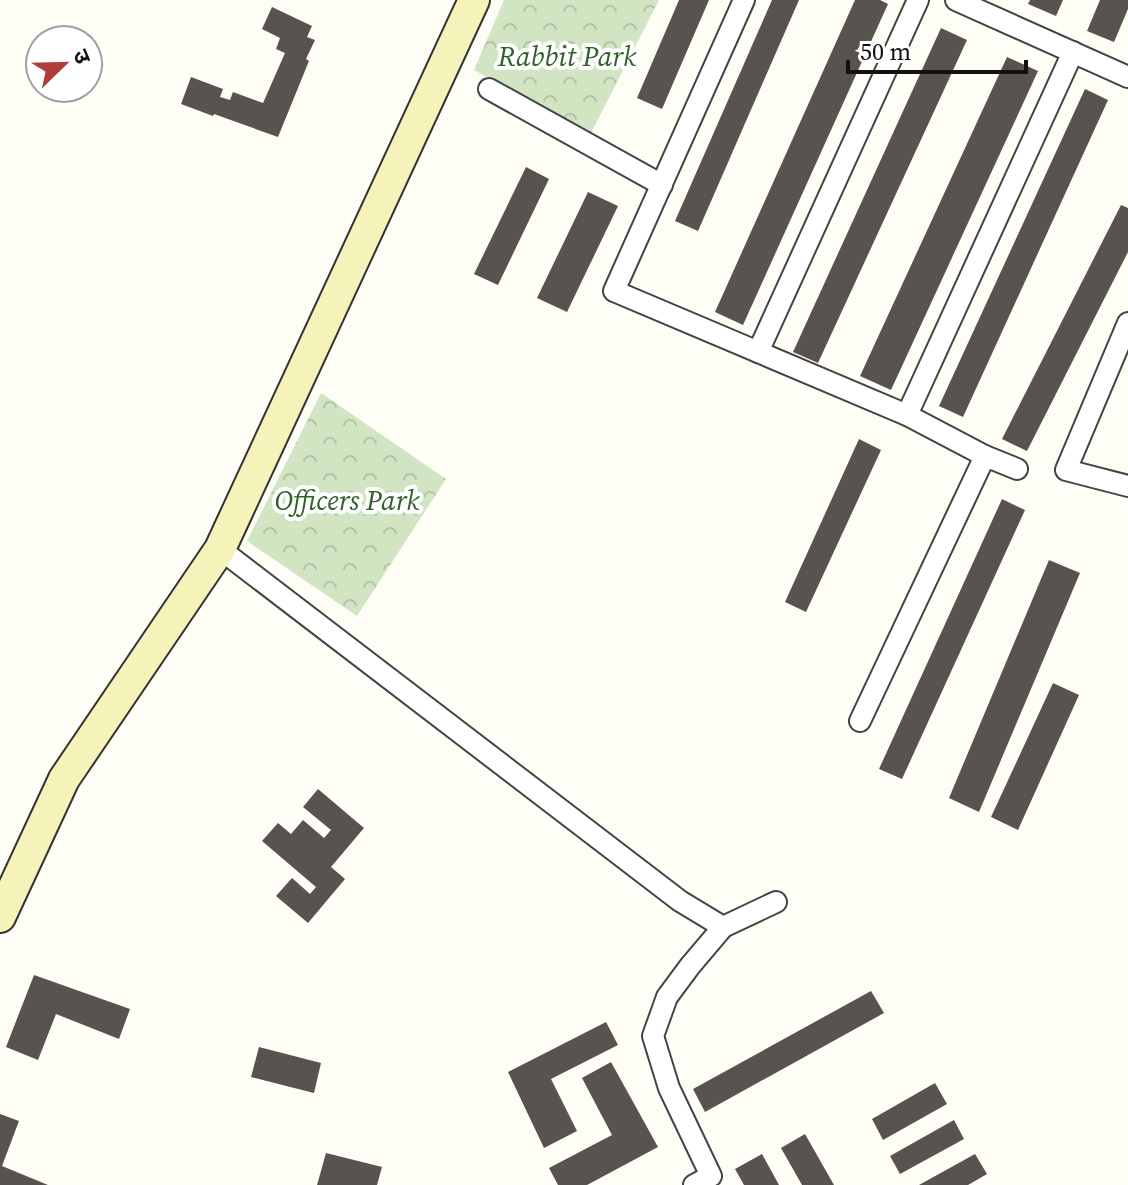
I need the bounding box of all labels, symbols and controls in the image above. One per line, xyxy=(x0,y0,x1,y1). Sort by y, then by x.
north arrow xyxy=(24,24,104,104)
scale bar xyxy=(848,24,1026,74)
text: 50 m xyxy=(860,35,911,68)
park label: Rabbit Park xyxy=(497,37,637,75)
text: उ xyxy=(66,44,99,69)
park label: Officers Park xyxy=(274,481,420,519)

